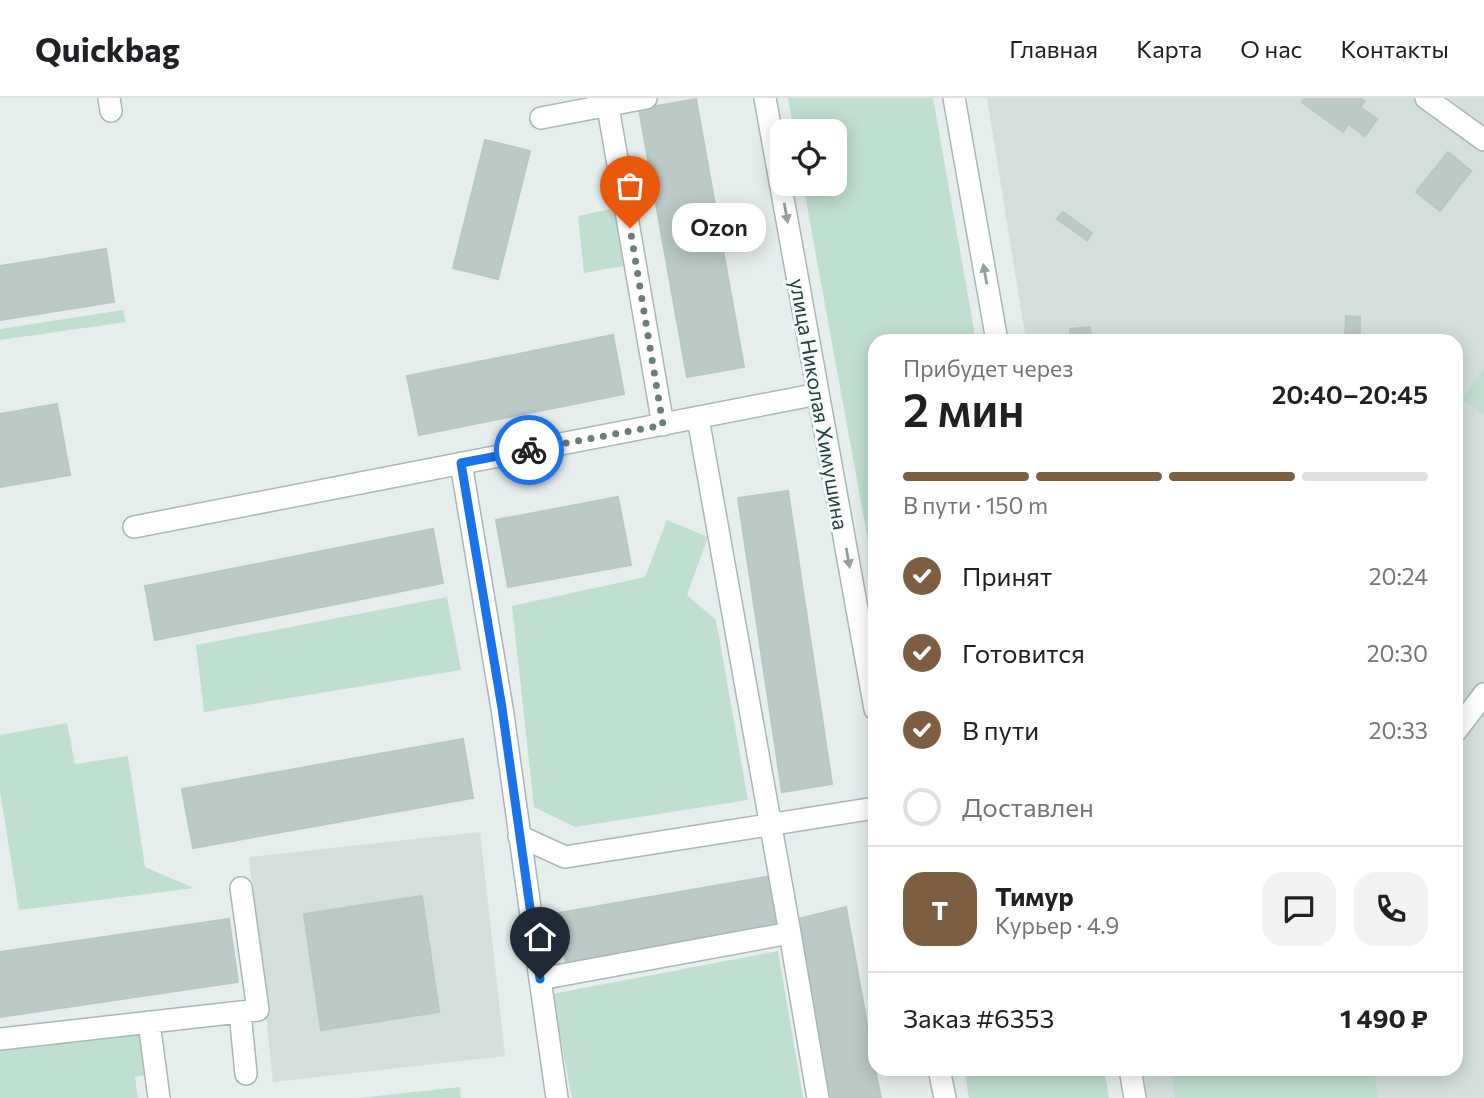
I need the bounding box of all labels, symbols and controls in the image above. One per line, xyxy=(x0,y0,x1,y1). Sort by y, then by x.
text: Quickbag xyxy=(35,28,180,69)
text: Главная xyxy=(1009,34,1098,63)
text: Карта xyxy=(1136,34,1202,63)
text: О нас xyxy=(1240,34,1302,63)
text: Контакты xyxy=(1340,34,1449,63)
map controls xyxy=(770,119,847,196)
button: locate xyxy=(770,119,847,196)
pin xyxy=(600,156,660,228)
icon: bag xyxy=(611,167,649,205)
one-way arrow xyxy=(780,202,791,224)
callout: Ozon xyxy=(672,204,766,252)
text: Ozon xyxy=(690,213,748,241)
one-way arrow xyxy=(979,263,990,285)
street label: улица Николая Химушина xyxy=(786,276,854,532)
text: Прибудет через xyxy=(903,354,1073,382)
text: 20:40–20:45 xyxy=(1272,378,1428,409)
text: 2 мин xyxy=(903,380,1025,436)
courier xyxy=(494,415,564,485)
icon: bike xyxy=(510,431,548,469)
text: В пути · 150 m xyxy=(903,491,1048,519)
one-way arrow xyxy=(842,547,853,569)
icon: check xyxy=(903,557,941,595)
text: Принят xyxy=(962,560,1052,591)
text: 20:24 xyxy=(1369,562,1428,590)
icon: check xyxy=(903,634,941,672)
text: Готовится xyxy=(962,637,1085,668)
text: 20:30 xyxy=(1367,639,1428,667)
icon: check xyxy=(903,711,941,749)
text: В пути xyxy=(962,714,1039,745)
text: 20:33 xyxy=(1369,716,1428,744)
text: Доставлен xyxy=(962,791,1094,822)
button: chat xyxy=(1262,872,1336,946)
button: phone xyxy=(1354,872,1428,946)
text: Тимур xyxy=(995,880,1074,911)
text: Т xyxy=(932,894,948,925)
pin xyxy=(510,907,570,979)
text: Курьер · 4.9 xyxy=(995,911,1119,939)
icon: home xyxy=(521,918,559,956)
text: Заказ #6353 xyxy=(903,1002,1054,1033)
text: 1 490 ₽ xyxy=(1340,1002,1428,1033)

